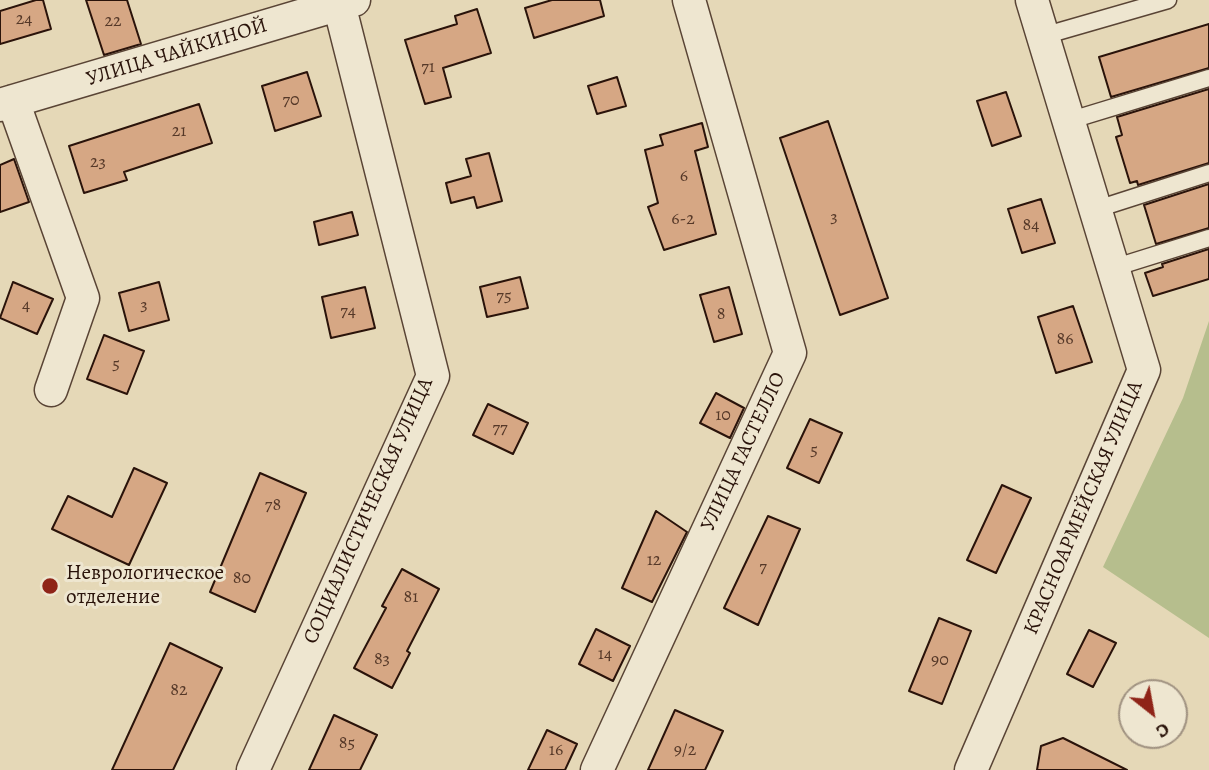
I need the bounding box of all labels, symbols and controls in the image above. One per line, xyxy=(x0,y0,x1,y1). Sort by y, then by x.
house number: 24 xyxy=(16,9,32,31)
house number: 22 xyxy=(104,11,122,33)
street label: УЛИЦА ЧАЙКИНОЙ xyxy=(83,13,271,93)
house number: 71 xyxy=(421,57,435,79)
house number: 70 xyxy=(282,90,300,112)
house number: 21 xyxy=(172,121,186,143)
house number: 23 xyxy=(90,152,106,174)
house number: 6 xyxy=(680,166,688,188)
house number: 3 xyxy=(830,207,838,229)
house number: 6-2 xyxy=(671,209,695,231)
house number: 84 xyxy=(1023,215,1039,237)
house number: 75 xyxy=(496,286,512,308)
house number: 4 xyxy=(22,295,30,317)
house number: 3 xyxy=(140,295,148,317)
house number: 74 xyxy=(340,301,356,323)
house number: 8 xyxy=(717,304,725,326)
house number: 86 xyxy=(1056,329,1074,351)
house number: 5 xyxy=(112,354,120,376)
street label: УЛИЦА ГАСТЕЛЛО xyxy=(696,369,792,535)
street label: СОЦИАЛИСТИЧЕСКАЯ УЛИЦА xyxy=(299,374,439,648)
street label: КРАСНОАРМЕЙСКАЯ УЛИЦА xyxy=(1019,377,1149,639)
house number: 10 xyxy=(715,405,731,427)
house number: 77 xyxy=(492,418,508,440)
house number: 5 xyxy=(810,440,818,462)
house number: 78 xyxy=(265,495,281,517)
house number: 12 xyxy=(647,550,661,572)
house number: 7 xyxy=(759,557,767,579)
place label: Неврологическое отделение xyxy=(66,561,224,611)
house number: 80 xyxy=(233,568,251,590)
marker: Неврологическое отделение xyxy=(40,576,60,596)
house number: 81 xyxy=(404,587,418,609)
house number: 14 xyxy=(598,644,612,666)
house number: 83 xyxy=(374,649,390,671)
house number: 90 xyxy=(931,650,949,672)
north arrow xyxy=(1118,679,1188,749)
house number: 82 xyxy=(170,680,188,702)
text: С xyxy=(1151,716,1175,744)
house number: 85 xyxy=(339,733,355,755)
house number: 16 xyxy=(549,740,563,762)
house number: 9/2 xyxy=(674,740,696,762)

